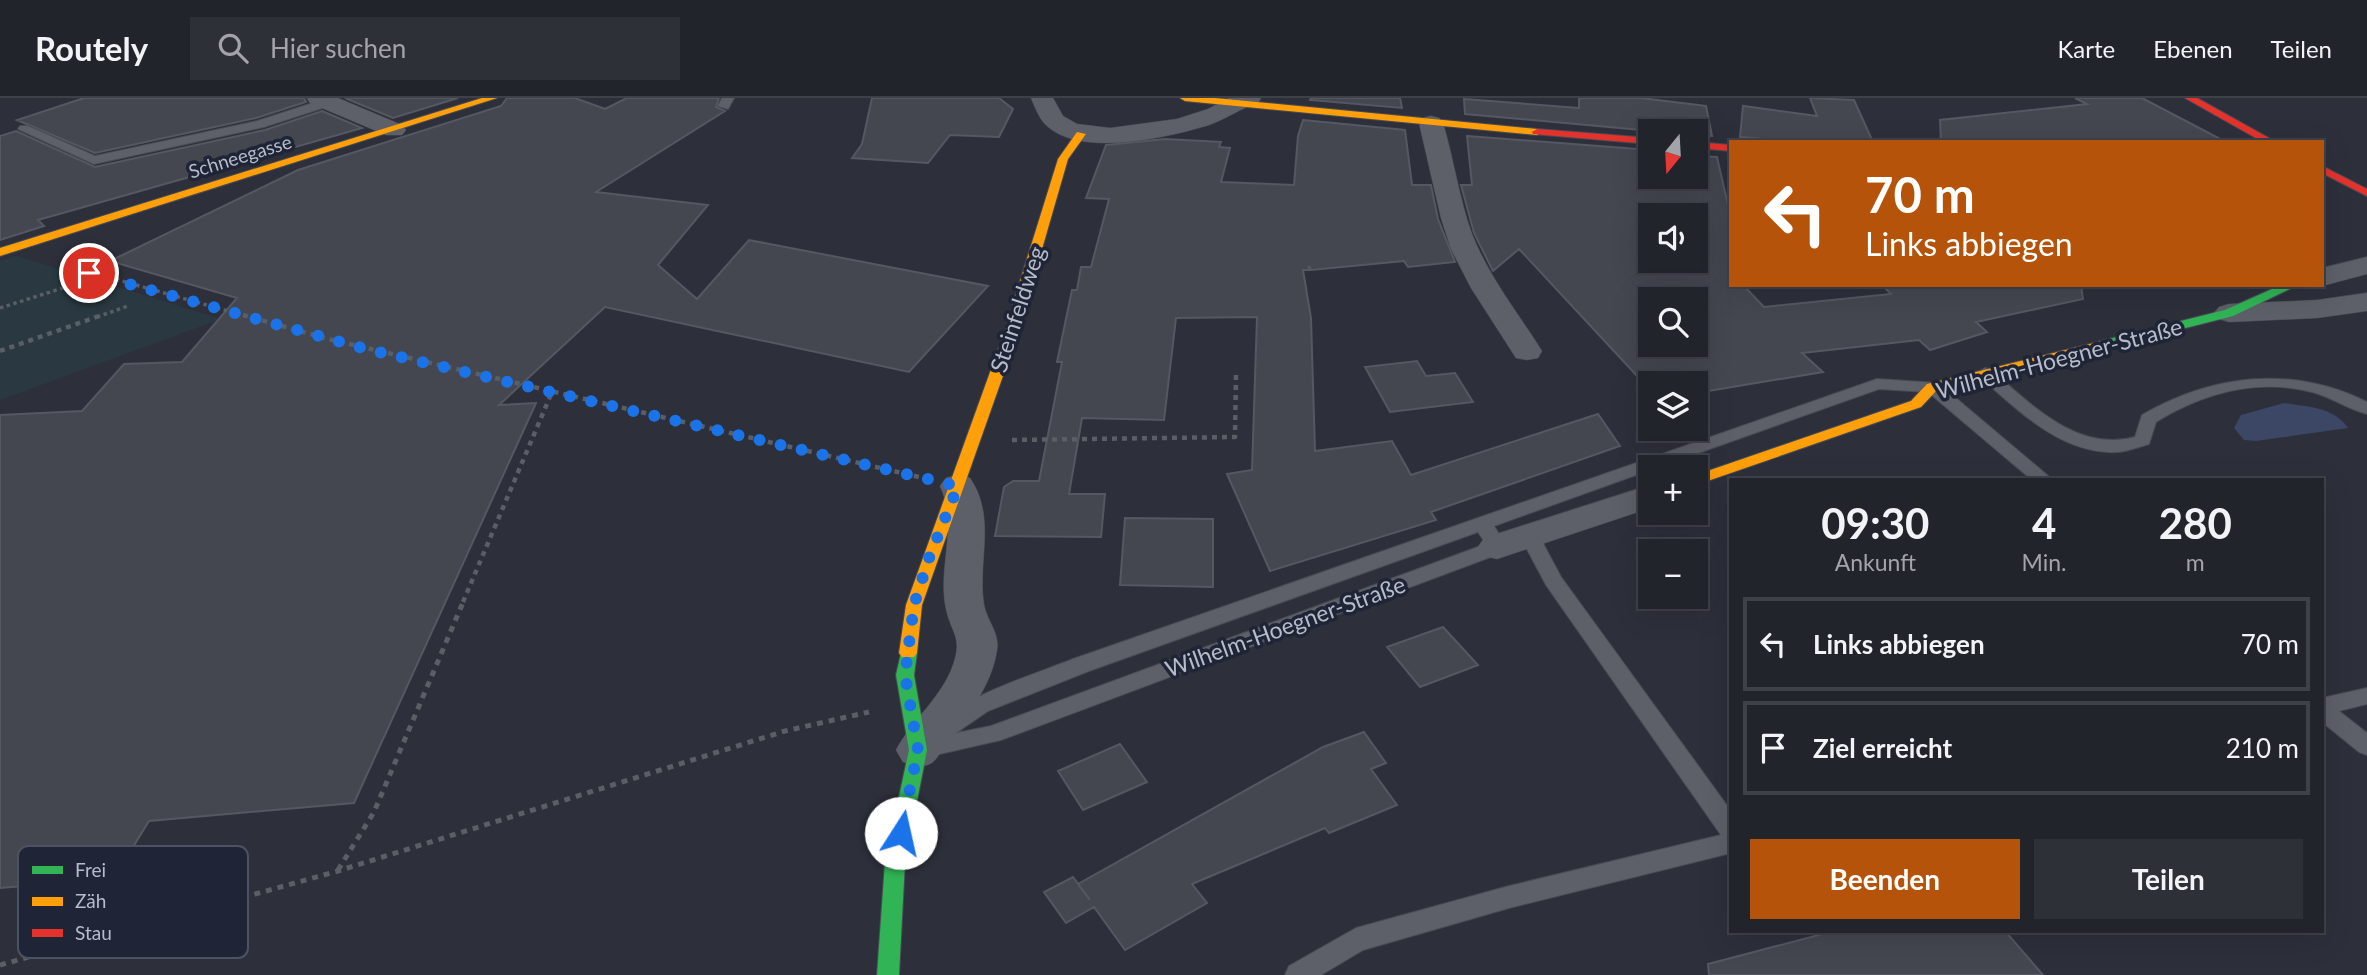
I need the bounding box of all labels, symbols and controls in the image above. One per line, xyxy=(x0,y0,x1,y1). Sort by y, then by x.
search box xyxy=(190,17,680,80)
text: Routely xyxy=(35,28,148,68)
icon: search xyxy=(214,29,252,67)
text: Hier suchen xyxy=(270,32,406,64)
text: Karte xyxy=(2058,34,2115,63)
text: Ebenen xyxy=(2153,34,2233,63)
text: Teilen xyxy=(2271,34,2332,63)
north arrow xyxy=(1638,119,1708,189)
map controls xyxy=(1638,119,1708,609)
street label: Schneegasse xyxy=(186,129,294,183)
text: 70 m xyxy=(1865,165,1975,223)
icon: left xyxy=(1750,168,1841,259)
button: sound xyxy=(1638,203,1708,273)
text: Links abbiegen xyxy=(1865,224,2073,263)
pin xyxy=(59,243,119,303)
street label: Steinfeldweg xyxy=(984,243,1051,375)
icon: arrive xyxy=(70,254,108,292)
button: search xyxy=(1638,287,1708,357)
street label: Wilhelm-Hoegner-Straße xyxy=(1933,312,2185,404)
button: layers xyxy=(1638,371,1708,441)
button: + xyxy=(1638,455,1708,525)
text: 09:30 xyxy=(1821,498,1929,548)
text: 4 xyxy=(2032,498,2056,548)
text: 280 xyxy=(2159,498,2232,548)
button: − xyxy=(1638,539,1708,609)
text: Ankunft xyxy=(1835,548,1916,576)
text: Min. xyxy=(2022,548,2067,576)
text: m xyxy=(2186,548,2205,576)
street label: Wilhelm-Hoegner-Straße xyxy=(1161,569,1409,683)
icon: left xyxy=(1754,625,1792,663)
text: Links abbiegen xyxy=(1813,628,1985,660)
text: 70 m xyxy=(2241,628,2299,660)
icon: arrive xyxy=(1754,729,1792,767)
text: Ziel erreicht xyxy=(1813,732,1952,764)
text: 210 m xyxy=(2226,732,2299,764)
position arrow xyxy=(864,796,938,870)
button: Beenden xyxy=(1750,839,2020,919)
button: Teilen xyxy=(2034,839,2303,919)
legend xyxy=(18,846,248,958)
text: Frei xyxy=(75,858,106,881)
text: Zäh xyxy=(75,889,106,912)
text: Stau xyxy=(75,921,112,944)

